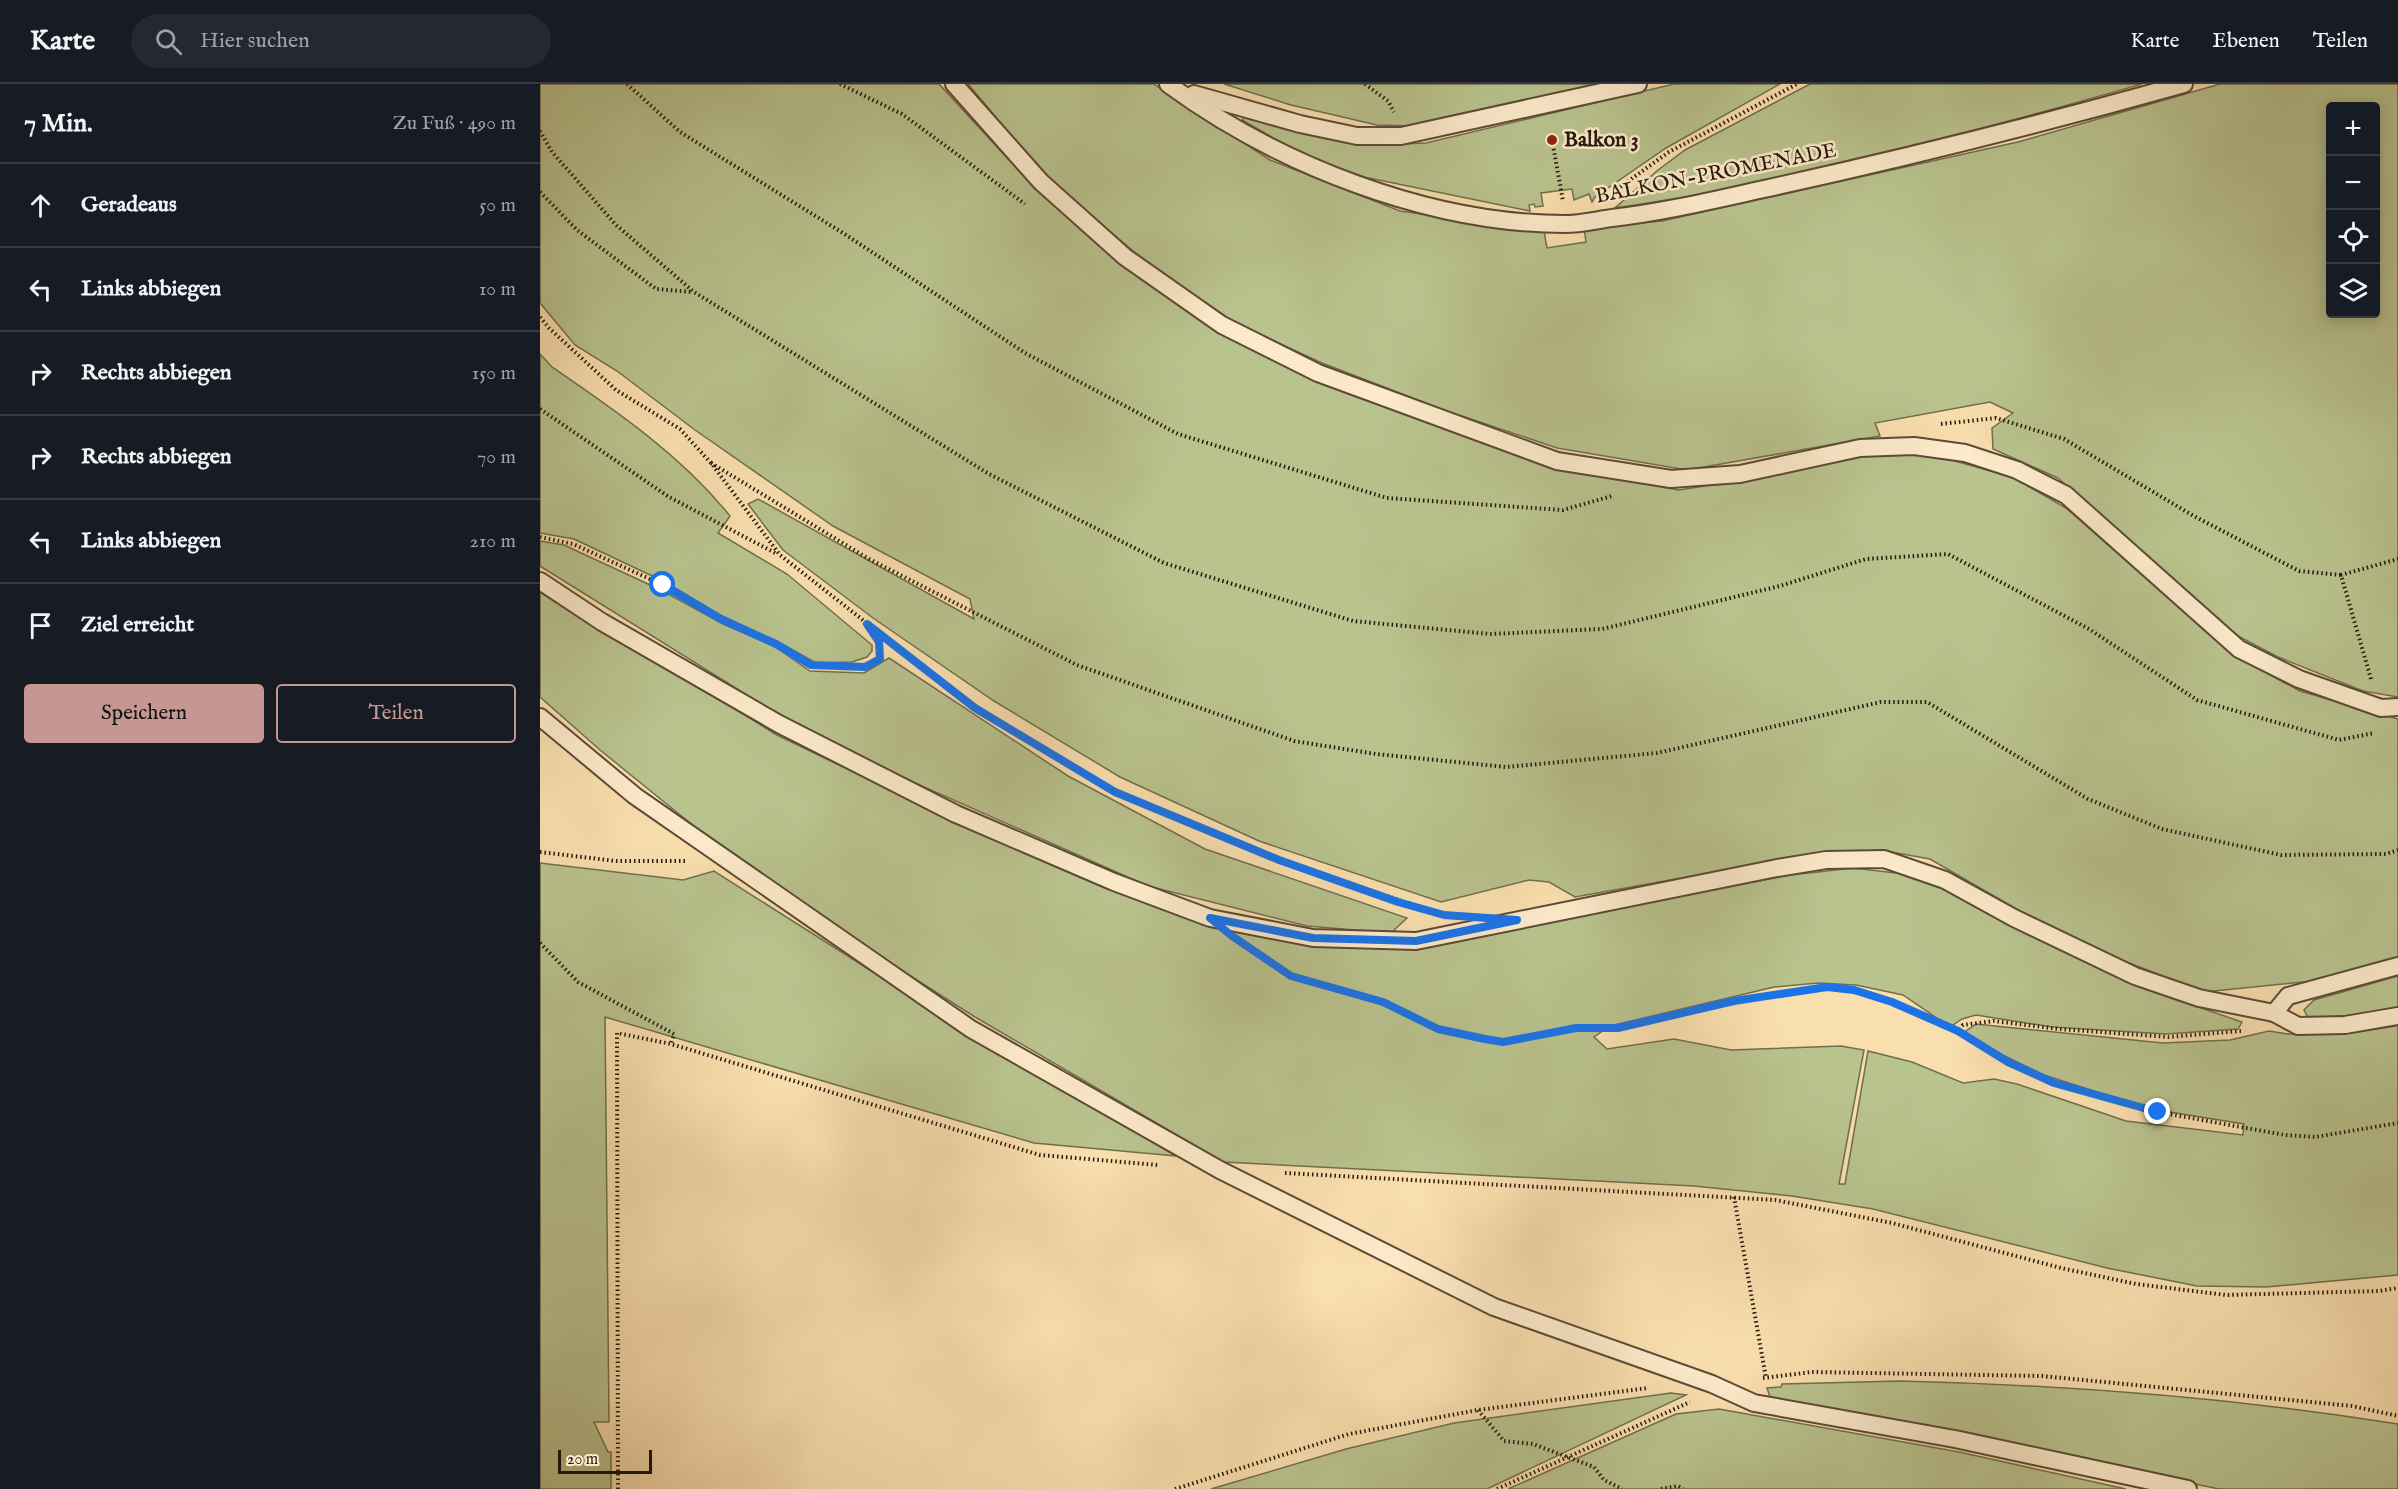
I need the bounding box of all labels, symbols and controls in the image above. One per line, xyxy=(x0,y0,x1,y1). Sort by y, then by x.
search box xyxy=(131,14,551,68)
text: Karte xyxy=(30,24,95,59)
icon: search xyxy=(152,25,185,58)
text: Hier suchen xyxy=(200,27,310,55)
text: Karte xyxy=(2131,28,2179,55)
text: Ebenen xyxy=(2212,28,2280,55)
text: Teilen xyxy=(2313,28,2368,55)
map controls xyxy=(2326,102,2380,318)
button: + xyxy=(2326,102,2380,156)
text: 7 Min. xyxy=(24,107,93,140)
text: Zu Fuß · 490 m xyxy=(393,111,516,136)
place label: Balkon 3 xyxy=(1564,127,1639,154)
marker: Balkon 3 xyxy=(1545,133,1559,147)
street label: BALKON-PROMENADE xyxy=(1593,137,1839,211)
button: − xyxy=(2326,156,2380,210)
icon: ahead xyxy=(24,189,57,222)
text: Geradeaus xyxy=(81,191,177,219)
text: 50 m xyxy=(479,193,516,218)
button: locate xyxy=(2326,210,2380,264)
button: layers xyxy=(2326,264,2380,318)
icon: left xyxy=(24,273,57,306)
text: Links abbiegen xyxy=(81,275,221,303)
text: 10 m xyxy=(479,277,516,302)
icon: right xyxy=(24,357,57,390)
text: Rechts abbiegen xyxy=(81,359,231,387)
text: 150 m xyxy=(472,361,516,386)
icon: right xyxy=(24,441,57,474)
text: Rechts abbiegen xyxy=(81,443,231,471)
text: 70 m xyxy=(477,445,516,470)
icon: left xyxy=(24,525,57,558)
text: Links abbiegen xyxy=(81,527,221,555)
text: 210 m xyxy=(470,529,516,554)
route start xyxy=(649,571,675,597)
icon: arrive xyxy=(24,609,57,642)
text: Ziel erreicht xyxy=(81,611,194,639)
button: Speichern xyxy=(24,684,264,743)
button: Teilen xyxy=(276,684,516,743)
route end xyxy=(2144,1098,2170,1124)
scale bar xyxy=(558,1447,652,1474)
text: 20 m xyxy=(567,1450,598,1470)

